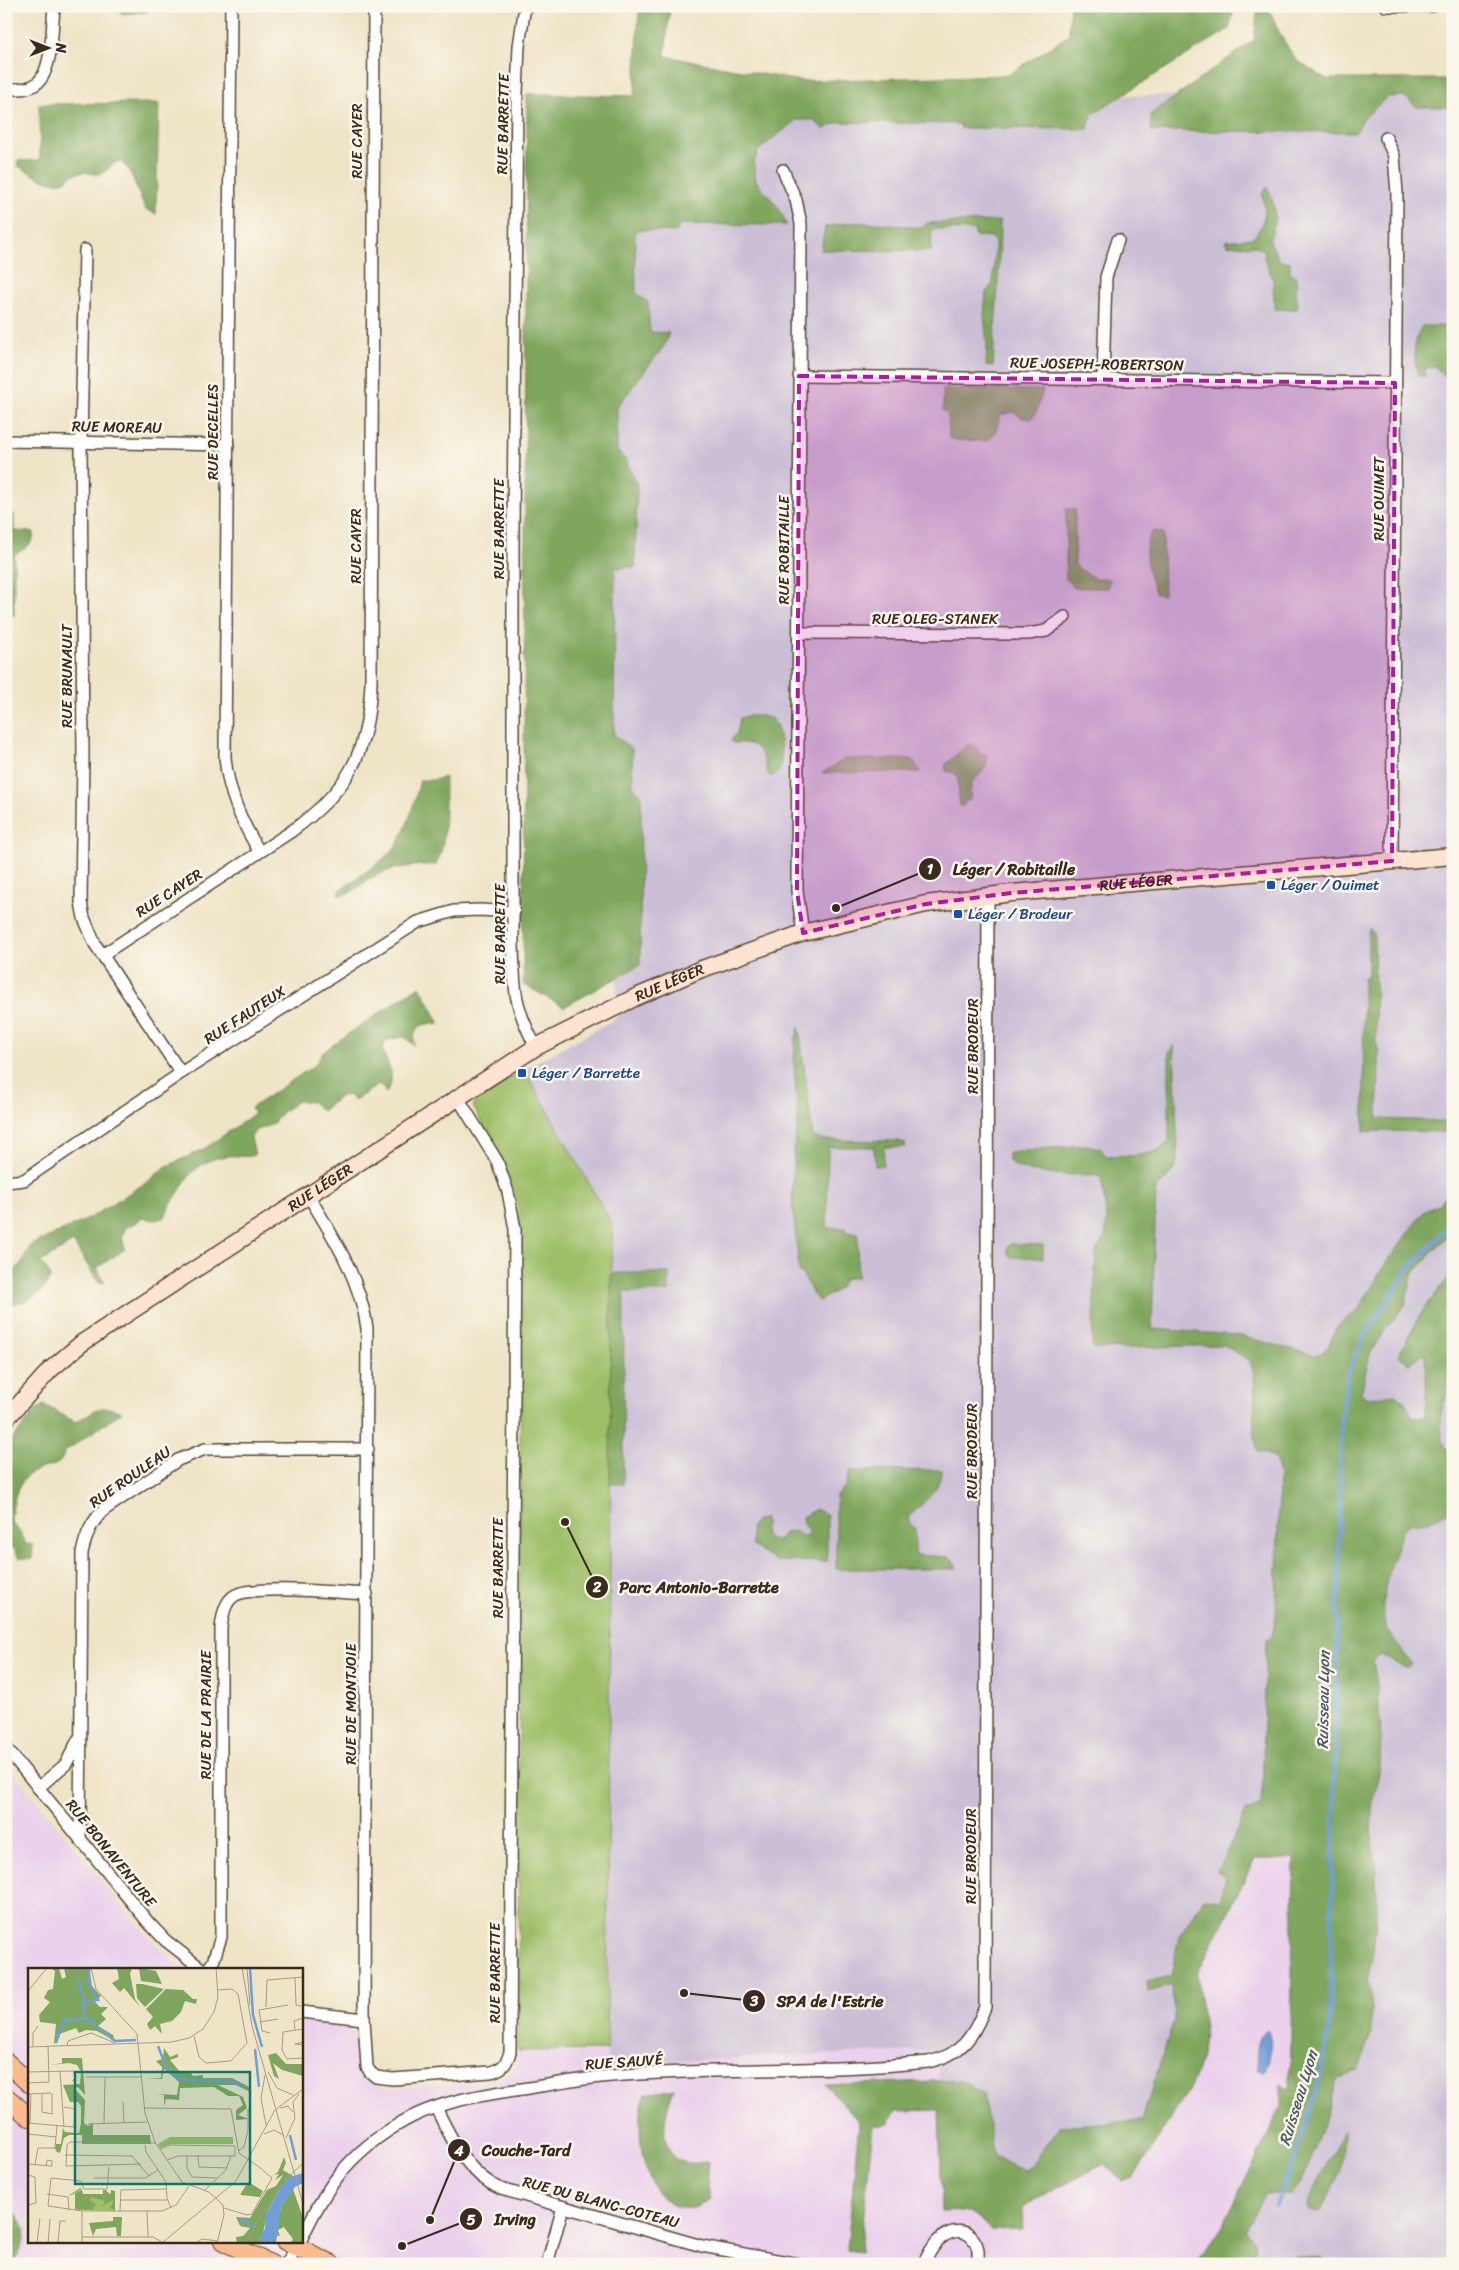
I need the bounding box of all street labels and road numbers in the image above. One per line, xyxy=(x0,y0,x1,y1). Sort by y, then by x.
street label: RUE BARRETTE xyxy=(489,72,517,175)
street label: RUE CAYER xyxy=(344,103,370,179)
street label: RUE JOSEPH-ROBERTSON xyxy=(1010,349,1185,379)
street label: RUE DECELLES xyxy=(200,384,226,480)
street label: RUE MOREAU xyxy=(72,413,163,441)
street label: RUE OUIMET xyxy=(1366,456,1392,541)
street label: RUE BARRETTE xyxy=(486,477,512,579)
street label: RUE ROBITAILLE xyxy=(771,494,797,604)
street label: RUE CAYER xyxy=(343,508,369,584)
street label: RUE OLEG-STANEK xyxy=(872,606,999,632)
street label: RUE BRUNAULT xyxy=(54,623,80,728)
street label: RUE CAYER xyxy=(130,862,208,924)
street label: RUE LÉGER xyxy=(1098,867,1174,899)
street label: RUE BARRETTE xyxy=(487,882,513,984)
street label: RUE LÉGER xyxy=(631,956,708,1009)
street label: RUE FAUTEUX xyxy=(198,978,292,1052)
street label: RUE BRODEUR xyxy=(960,998,986,1094)
street label: RUE LÉGER xyxy=(282,1157,358,1219)
street label: RUE BRODEUR xyxy=(959,1403,985,1499)
street label: RUE ROULEAU xyxy=(84,1439,177,1515)
street label: RUE BARRETTE xyxy=(485,1516,511,1618)
street label: RUE DE MONTJOIE xyxy=(338,1642,364,1765)
street label: RUE DE LA PRAIRIE xyxy=(193,1649,219,1779)
street label: RUE BONAVENTURE xyxy=(59,1793,164,1914)
street label: RUE BRODEUR xyxy=(958,1808,984,1904)
street label: RUE BARRETTE xyxy=(482,1921,508,2023)
street label: RUE SAUVÉ xyxy=(584,2046,665,2078)
street label: RUE DU BLANC-COTEAU xyxy=(520,2169,683,2236)

